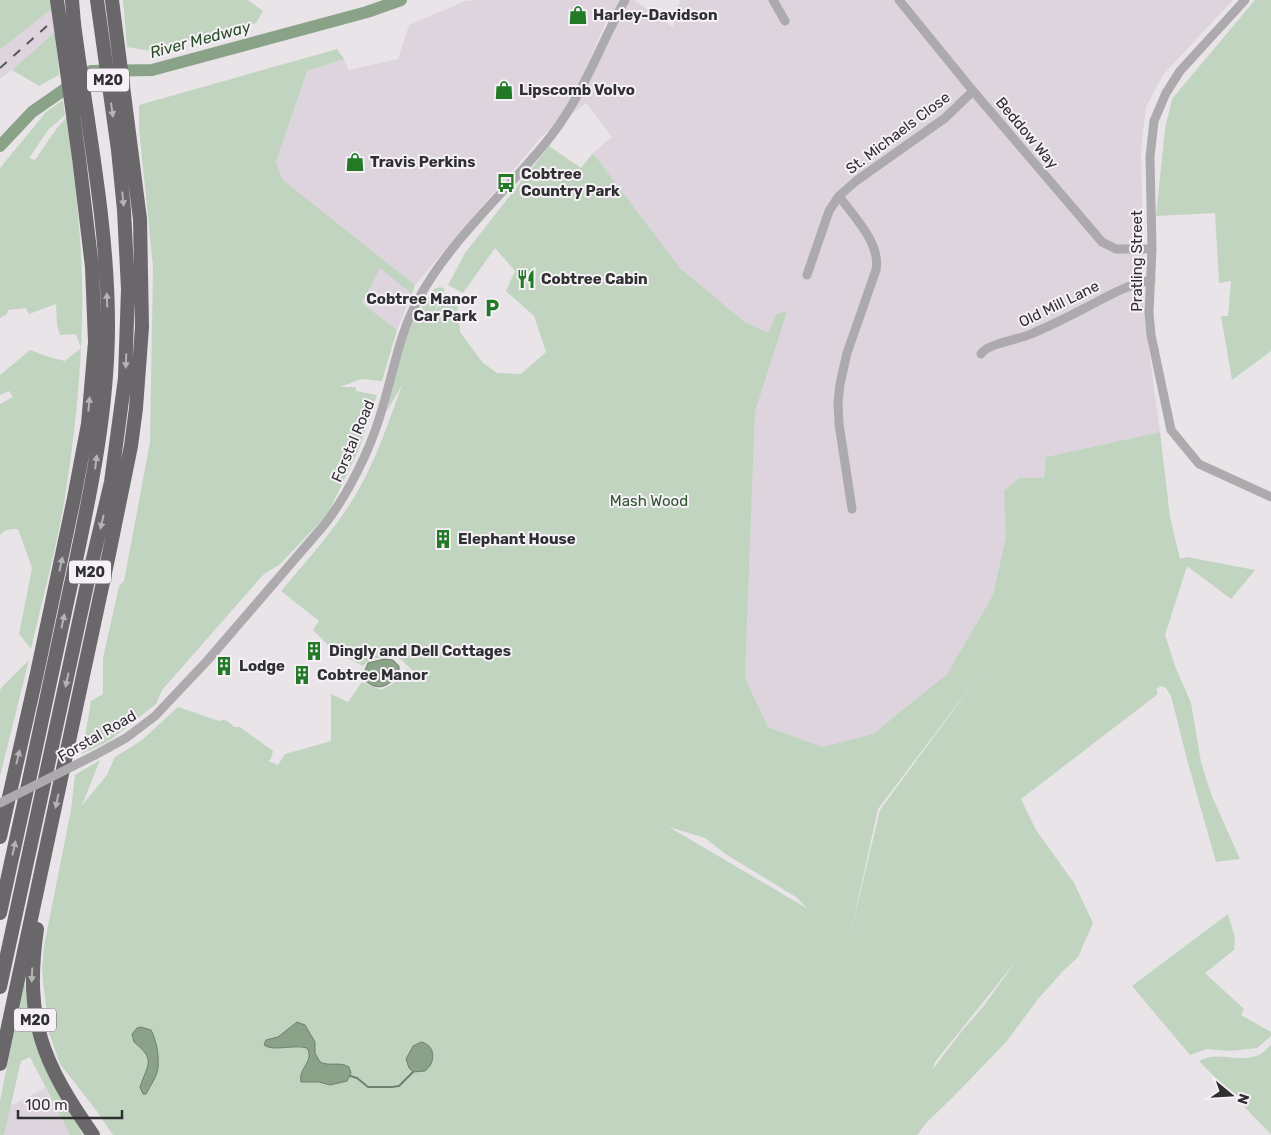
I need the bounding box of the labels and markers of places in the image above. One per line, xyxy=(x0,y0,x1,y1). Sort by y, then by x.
shop icon: Harley-Davidson xyxy=(567,4,589,26)
place label: Harley-Davidson xyxy=(593,6,718,24)
shop icon: Lipscomb Volvo xyxy=(493,79,515,101)
place label: Lipscomb Volvo xyxy=(519,81,635,99)
shop icon: Travis Perkins xyxy=(344,151,366,173)
place label: Travis Perkins xyxy=(370,153,475,171)
place label: Cobtree Country Park xyxy=(521,165,620,200)
bus stop icon: Cobtree Country Park xyxy=(495,172,517,194)
restaurant icon: Cobtree Cabin xyxy=(515,268,537,290)
place label: Cobtree Cabin xyxy=(541,270,648,288)
place label: Cobtree Manor Car Park xyxy=(366,290,477,325)
parking icon: Cobtree Manor Car Park xyxy=(481,297,503,319)
building icon: Elephant House xyxy=(432,528,454,550)
place label: Elephant House xyxy=(458,530,576,548)
building icon: Dingly and Dell Cottages xyxy=(303,640,325,662)
place label: Dingly and Dell Cottages xyxy=(329,642,511,660)
building icon: Lodge xyxy=(213,655,235,677)
place label: Lodge xyxy=(239,657,285,675)
building icon: Cobtree Manor xyxy=(291,664,313,686)
place label: Cobtree Manor xyxy=(317,666,428,684)

